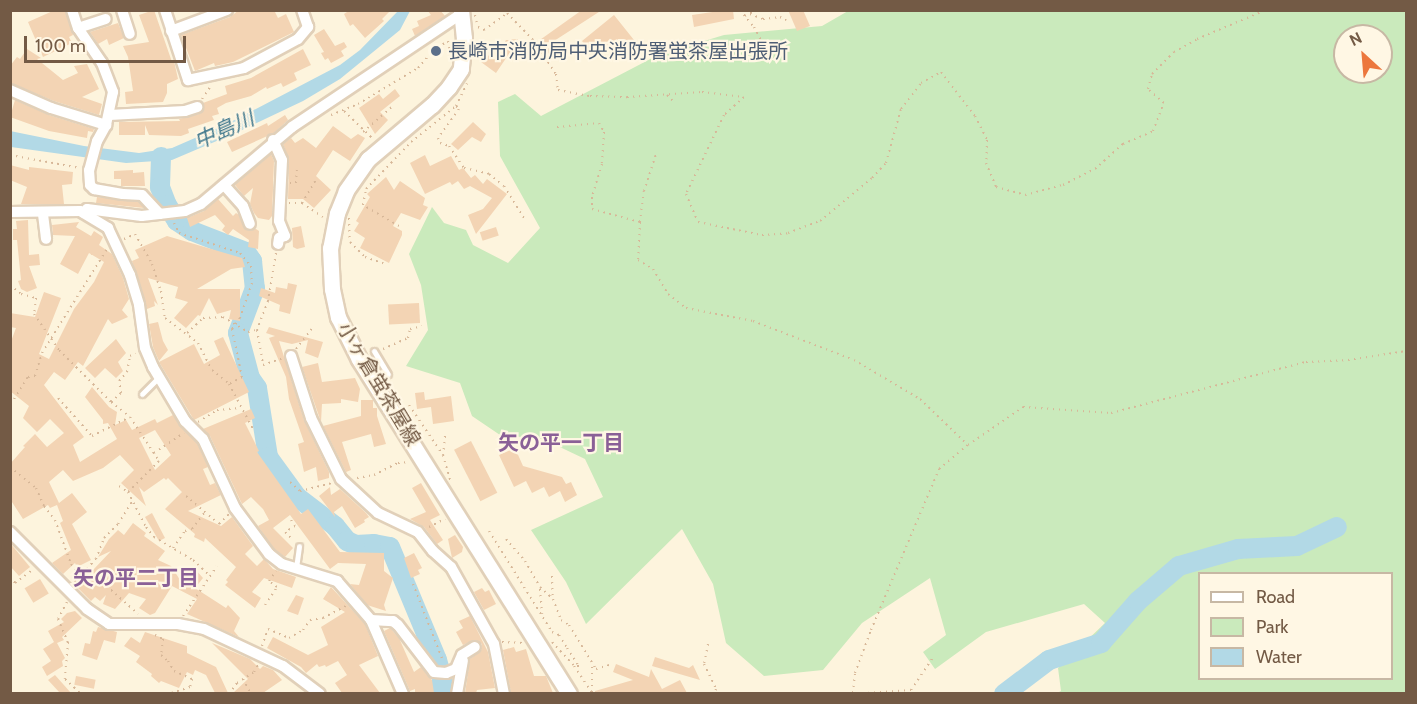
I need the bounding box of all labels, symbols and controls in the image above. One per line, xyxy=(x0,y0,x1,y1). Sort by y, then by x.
scale bar xyxy=(27,24,189,62)
north arrow xyxy=(1333,24,1393,84)
text: N xyxy=(1347,28,1365,50)
text: 100 m xyxy=(35,35,86,57)
place label: 長崎市消防局中央消防署蛍茶屋出張所 xyxy=(448,39,788,63)
marker: 長崎市消防局中央消防署蛍茶屋出張所 xyxy=(429,44,443,58)
water label: 中島川 xyxy=(190,106,258,154)
street label: 小ヶ倉蛍茶屋線 xyxy=(333,318,425,450)
district label: 矢の平一丁目 xyxy=(498,430,624,456)
district label: 矢の平二丁目 xyxy=(73,565,199,591)
legend xyxy=(1198,572,1393,680)
text: Road xyxy=(1256,586,1295,608)
text: Park xyxy=(1256,616,1288,638)
text: Water xyxy=(1256,646,1302,668)

